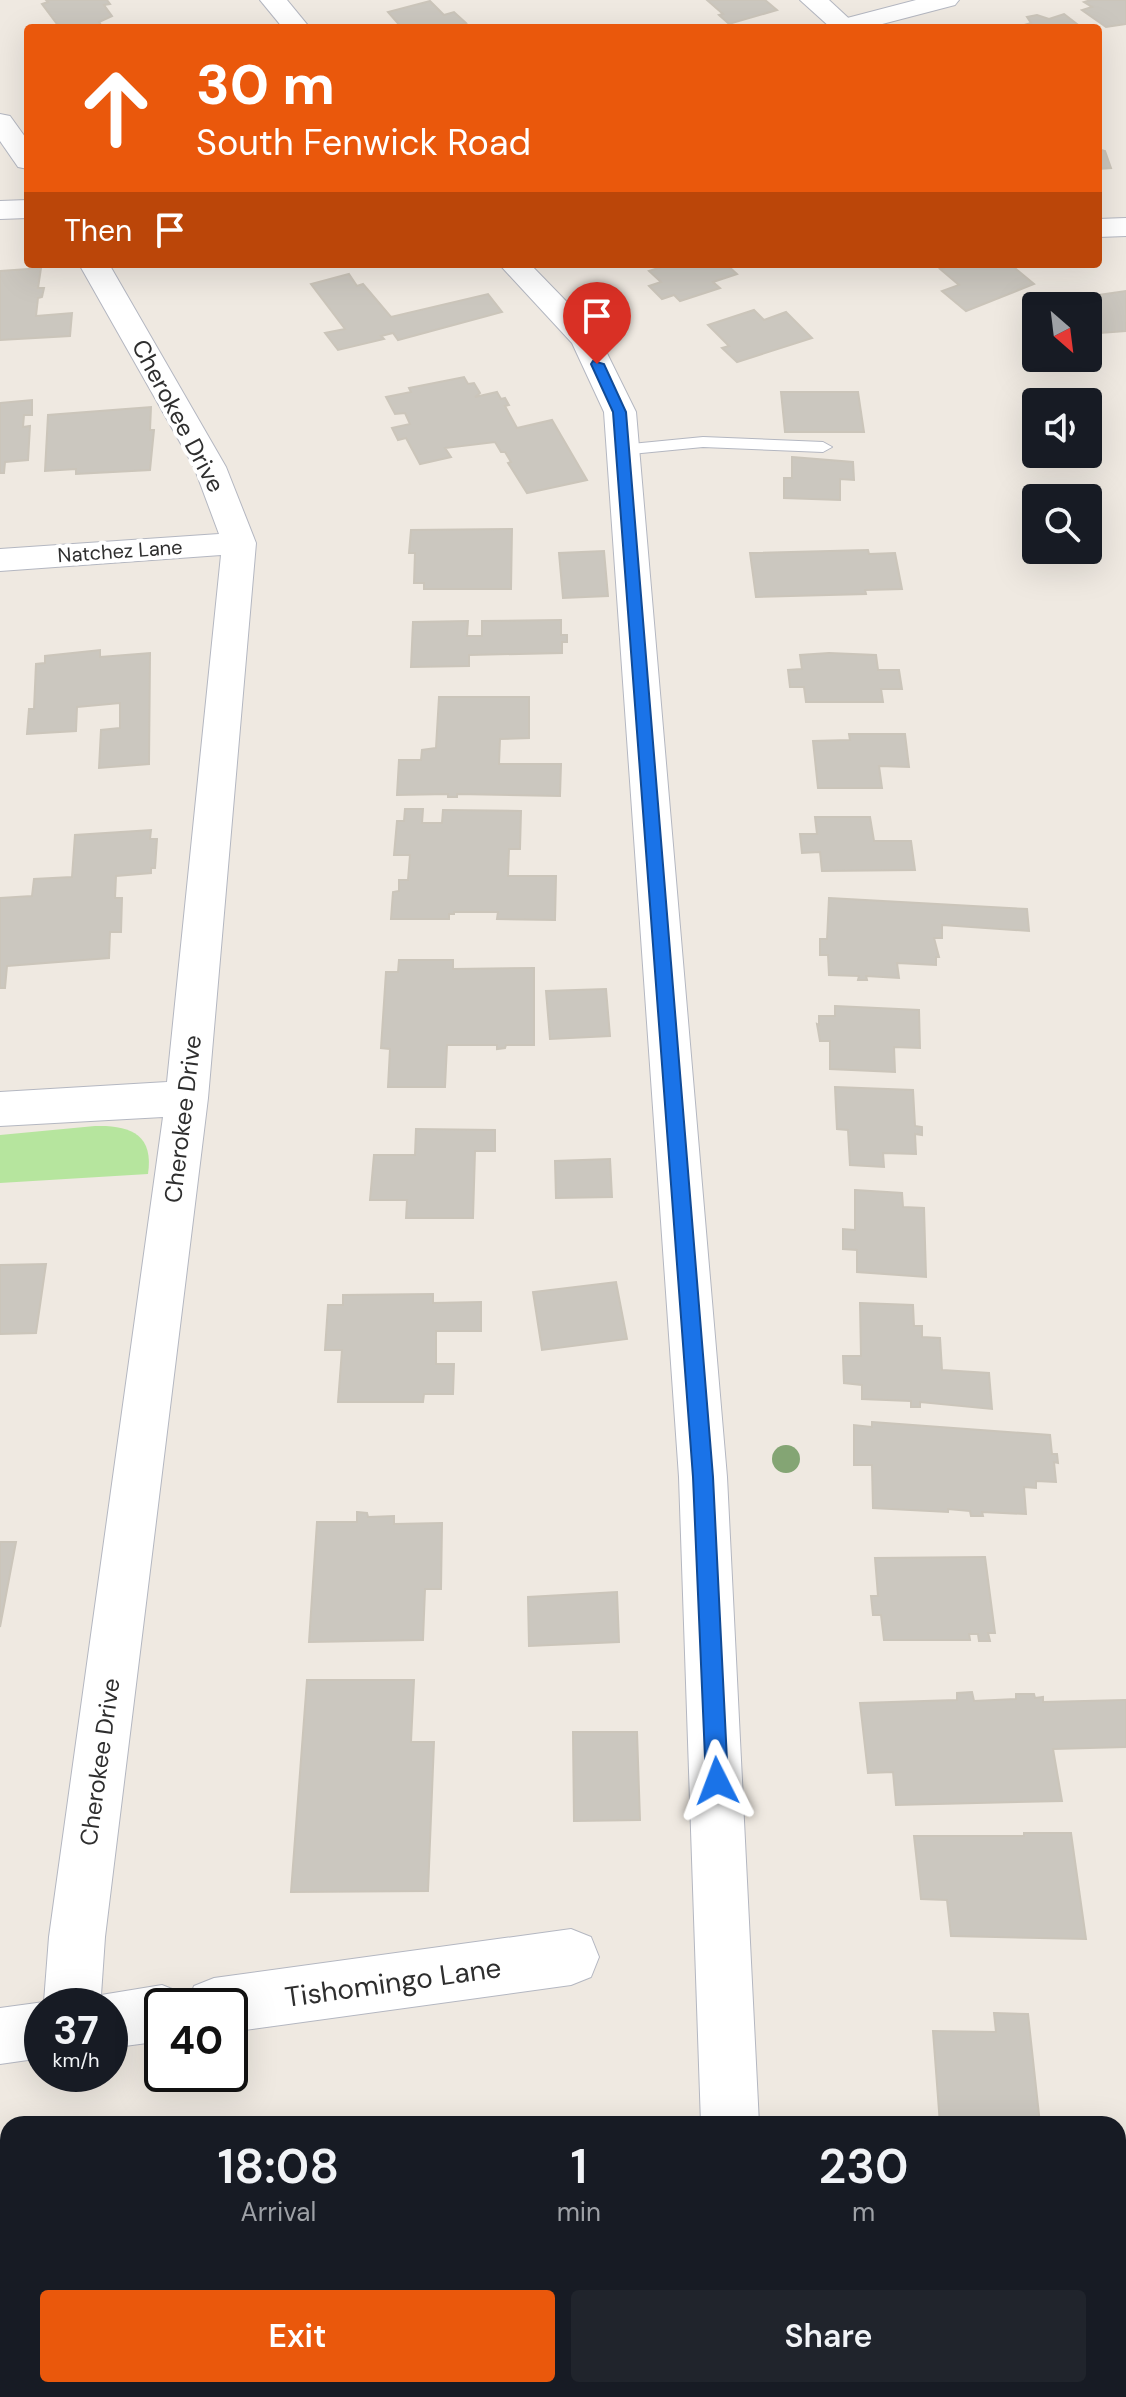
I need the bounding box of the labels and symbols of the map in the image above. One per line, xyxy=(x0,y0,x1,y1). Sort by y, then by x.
pin xyxy=(563,282,631,364)
north arrow xyxy=(1022,292,1102,372)
street label: Cherokee Drive xyxy=(125,334,232,498)
street label: Natchez Lane xyxy=(57,534,183,568)
street label: Cherokee Drive xyxy=(157,1033,208,1205)
street label: Cherokee Drive xyxy=(72,1676,127,1848)
position arrow xyxy=(675,1739,759,1823)
street label: Tishomingo Lane xyxy=(283,1949,504,2016)
speed limit sign: 40 xyxy=(144,1988,248,2092)

